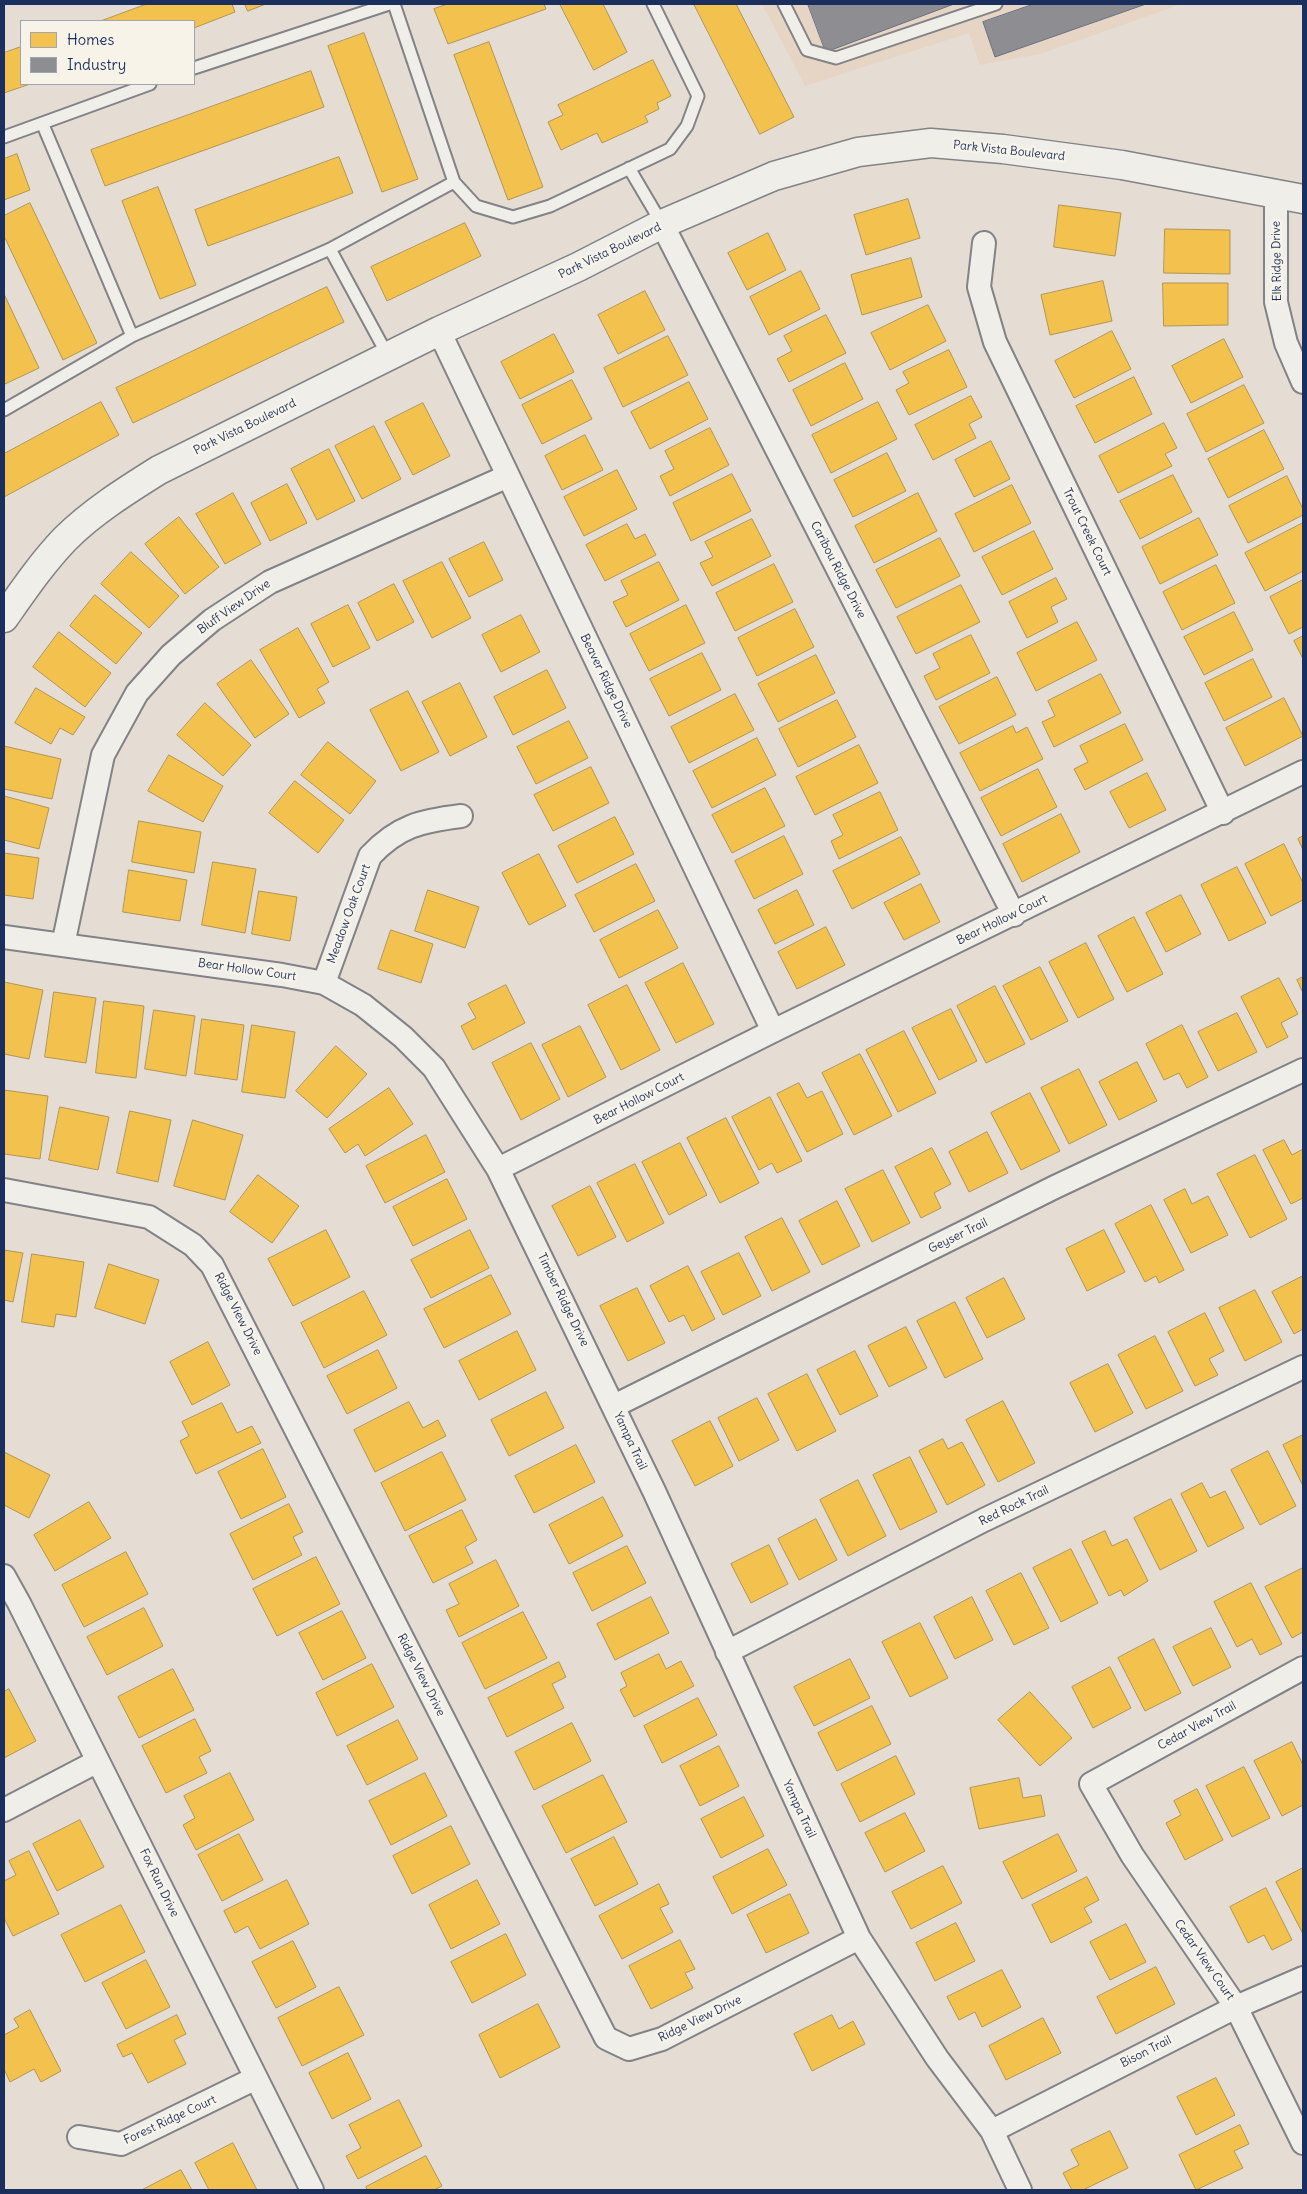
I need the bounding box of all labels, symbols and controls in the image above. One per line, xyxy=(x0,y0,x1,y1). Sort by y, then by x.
legend xyxy=(20,20,195,85)
text: Homes xyxy=(67,30,114,49)
text: Industry xyxy=(67,55,126,74)
street label: Park Vista Boulevard xyxy=(952,138,1066,164)
street label: Park Vista Boulevard xyxy=(556,220,664,282)
street label: Elk Ridge Drive xyxy=(1269,221,1285,301)
street label: Park Vista Boulevard xyxy=(191,396,299,458)
street label: Trout Creek Court xyxy=(1060,486,1114,578)
street label: Caribou Ridge Drive xyxy=(807,519,869,621)
street label: Bluff View Drive xyxy=(195,577,273,637)
street label: Beaver Ridge Drive xyxy=(577,632,635,730)
street label: Meadow Oak Court xyxy=(324,862,374,966)
street label: Bear Hollow Court xyxy=(954,892,1050,948)
street label: Bear Hollow Court xyxy=(197,956,297,984)
street label: Bear Hollow Court xyxy=(592,1070,686,1128)
street label: Geyser Trail xyxy=(926,1215,990,1257)
street label: Timber Ridge Drive xyxy=(534,1251,592,1349)
street label: Ridge View Drive xyxy=(211,1270,265,1358)
street label: Yampa Trail xyxy=(610,1410,650,1472)
street label: Red Rock Trail xyxy=(977,1483,1051,1529)
street label: Ridge View Drive xyxy=(394,1631,448,1719)
street label: Cedar View Trail xyxy=(1155,1699,1239,1753)
street label: Yampa Trail xyxy=(779,1778,819,1840)
street label: Fox Run Drive xyxy=(136,1846,182,1920)
street label: Cedar View Court xyxy=(1171,1917,1237,2003)
street label: Ridge View Drive xyxy=(656,1993,744,2045)
street label: Bison Trail xyxy=(1118,2033,1174,2071)
street label: Forest Ridge Court xyxy=(122,2092,218,2148)

